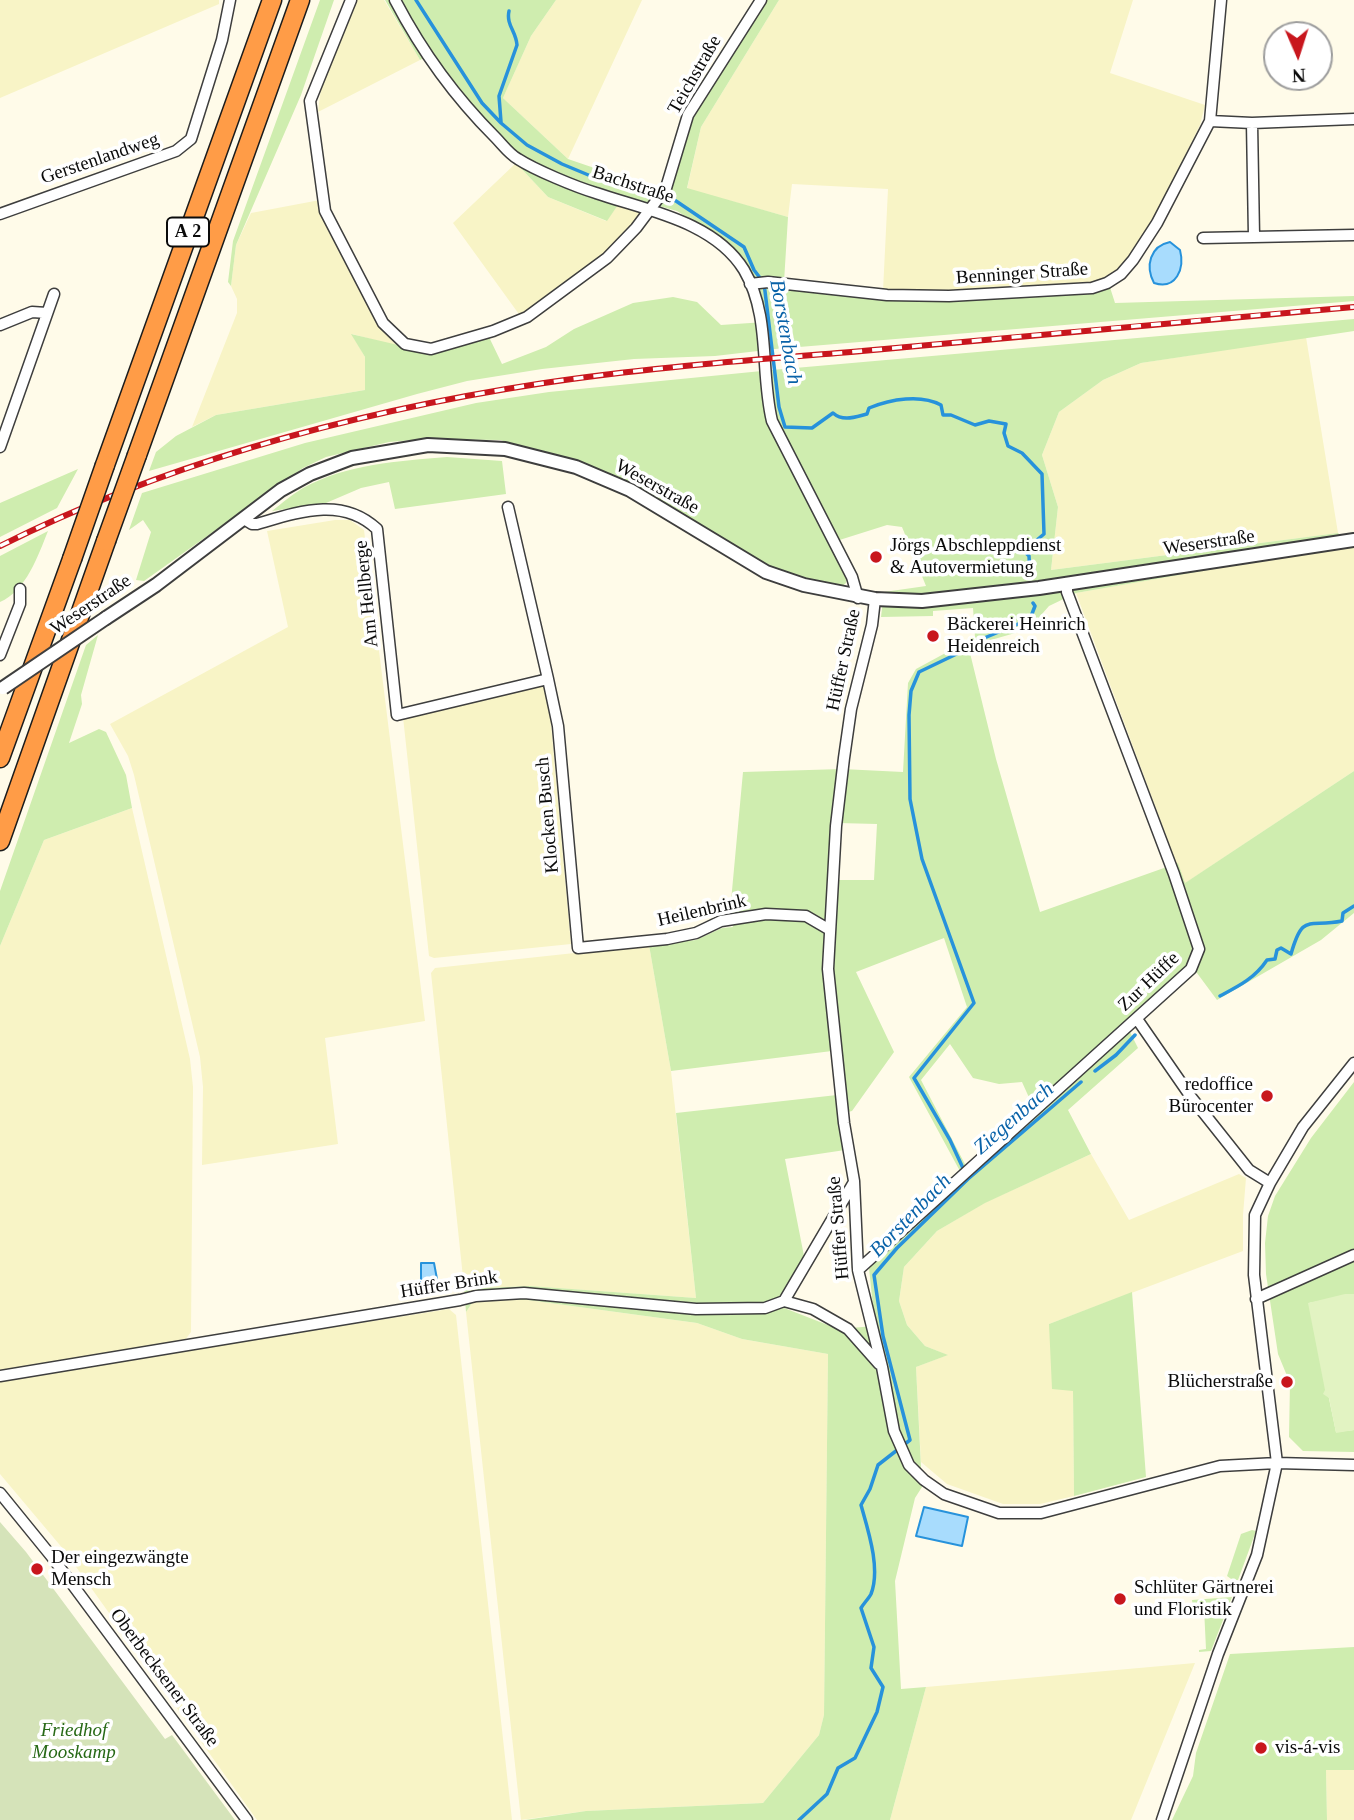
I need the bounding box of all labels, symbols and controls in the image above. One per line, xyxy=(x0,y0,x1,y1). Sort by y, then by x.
north arrow xyxy=(1263,21,1333,91)
street label: Teichstraße xyxy=(663,32,727,118)
text: N xyxy=(1292,65,1306,86)
street label: Gerstenlandweg xyxy=(38,128,162,190)
street label: Bachstraße xyxy=(589,161,677,209)
road number: A 2 xyxy=(167,218,209,246)
street label: Benninger Straße xyxy=(955,258,1089,290)
water label: Borstenbach xyxy=(763,278,807,386)
street label: Weserstraße xyxy=(611,455,703,519)
street label: Weserstraße xyxy=(1162,525,1256,561)
place label: Jörgs Abschleppdienst & Autovermietung xyxy=(890,535,1061,579)
street label: Am Hellberge xyxy=(350,539,384,649)
marker: Jörgs Abschleppdienst & Autovermietung xyxy=(868,549,884,565)
street label: Weserstraße xyxy=(46,570,136,640)
street label: Hüffer Straße xyxy=(822,607,866,713)
place label: Bäckerei Heinrich Heidenreich xyxy=(947,614,1086,658)
marker: Bäckerei Heinrich Heidenreich xyxy=(925,628,941,644)
street label: Klocken Busch xyxy=(532,756,564,874)
street label: Heilenbrink xyxy=(655,890,749,932)
street label: Zur Hüffe xyxy=(1114,947,1184,1017)
place label: redoffice Bürocenter xyxy=(1169,1074,1253,1118)
water label: Ziegenbach xyxy=(969,1077,1059,1161)
marker: redoffice Bürocenter xyxy=(1259,1088,1275,1104)
water label: Borstenbach xyxy=(865,1169,957,1263)
street label: Hüffer Straße xyxy=(823,1175,855,1281)
street label: Hüffer Brink xyxy=(399,1266,499,1304)
place label: Blücherstraße xyxy=(1167,1371,1273,1393)
marker: Blücherstraße xyxy=(1279,1374,1295,1390)
place label: Der eingezwängte Mensch xyxy=(51,1547,189,1591)
marker: Der eingezwängte Mensch xyxy=(29,1561,45,1577)
place label: Schlüter Gärtnerei und Floristik xyxy=(1134,1577,1274,1621)
marker: Schlüter Gärtnerei und Floristik xyxy=(1112,1591,1128,1607)
street label: Oberbecksener Straße xyxy=(105,1604,223,1752)
park label: Friedhof Mooskamp xyxy=(32,1720,116,1764)
place label: vis-á-vis xyxy=(1275,1737,1340,1759)
marker: vis-á-vis xyxy=(1253,1740,1269,1756)

